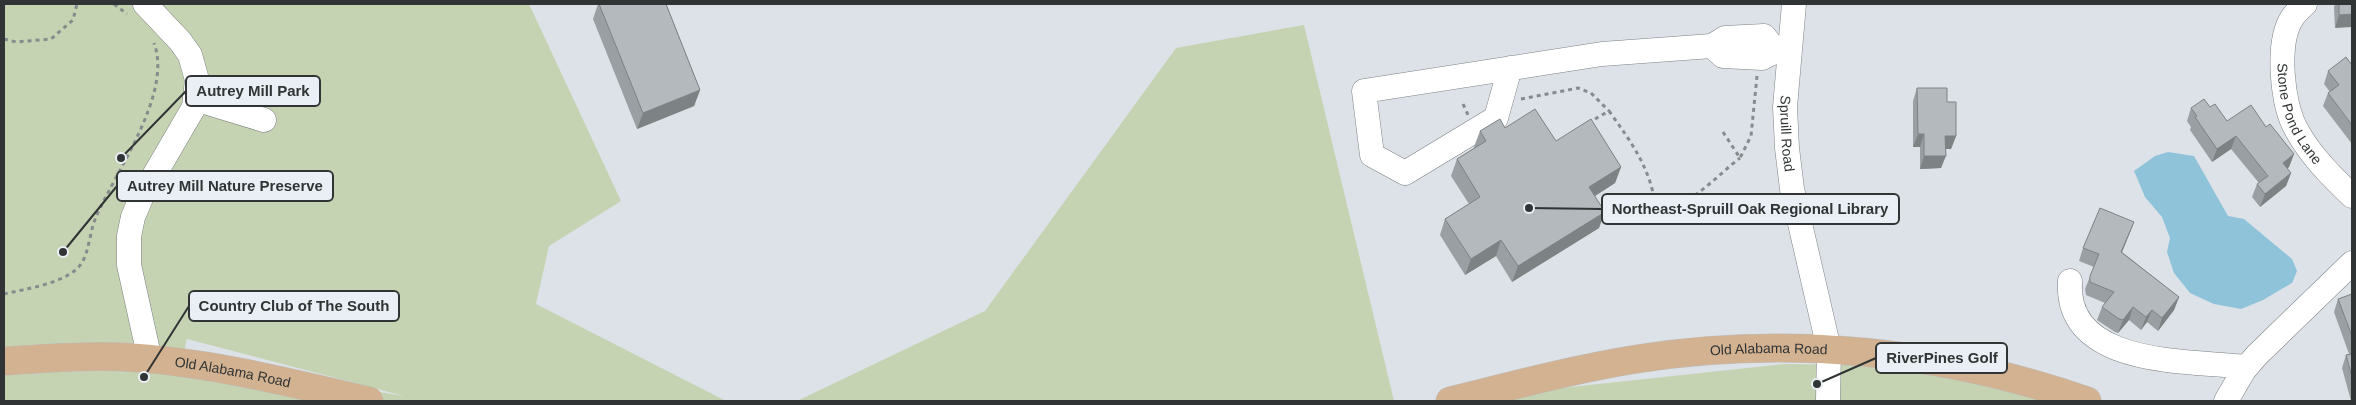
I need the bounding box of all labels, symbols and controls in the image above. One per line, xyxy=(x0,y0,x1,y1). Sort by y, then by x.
street label: Stone Pond Lane xyxy=(2274,63,2325,167)
callout: Autrey Mill Park xyxy=(186,76,320,106)
text: Autrey Mill Park xyxy=(196,82,310,99)
street label: Spruill Road xyxy=(1777,95,1798,173)
callout: Autrey Mill Nature Preserve xyxy=(117,171,333,201)
text: Autrey Mill Nature Preserve xyxy=(127,177,323,194)
callout: Northeast-Spruill Oak Regional Library xyxy=(1602,194,1899,224)
text: Northeast-Spruill Oak Regional Library xyxy=(1612,200,1889,217)
callout: Country Club of The South xyxy=(189,291,399,321)
text: Country Club of The South xyxy=(199,297,389,314)
street label: Old Alabama Road xyxy=(1709,340,1828,358)
callout: RiverPines Golf xyxy=(1876,343,2007,373)
text: RiverPines Golf xyxy=(1886,349,1999,366)
street label: Old Alabama Road xyxy=(174,354,292,391)

